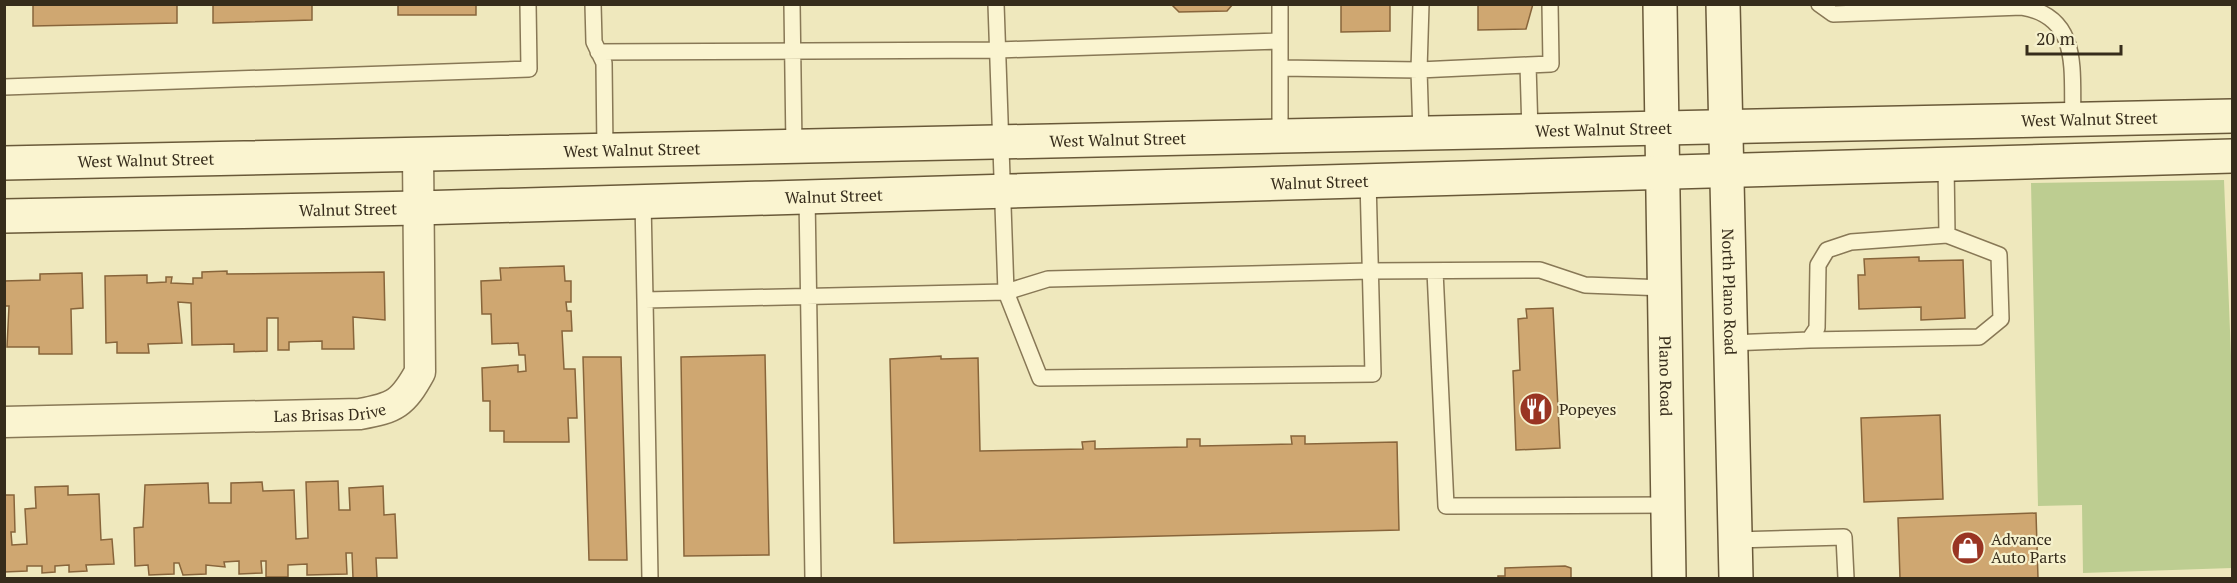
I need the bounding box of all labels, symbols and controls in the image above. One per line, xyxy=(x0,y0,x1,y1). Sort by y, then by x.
scale bar xyxy=(2027,18,2122,56)
text: 20 m xyxy=(2036,26,2076,50)
street label: West Walnut Street xyxy=(2021,107,2158,131)
street label: West Walnut Street xyxy=(1535,117,1672,142)
street label: West Walnut Street xyxy=(1049,127,1186,152)
street label: West Walnut Street xyxy=(563,137,701,162)
street label: West Walnut Street xyxy=(77,148,215,172)
street label: Walnut Street xyxy=(1270,170,1369,195)
street label: Walnut Street xyxy=(784,184,883,208)
street label: Walnut Street xyxy=(299,197,397,221)
street label: North Plano Road xyxy=(1717,228,1742,355)
street label: Plano Road xyxy=(1654,336,1677,416)
restaurant icon: Popeyes xyxy=(1518,391,1554,427)
street label: Las Brisas Drive xyxy=(273,398,389,427)
place label: Popeyes xyxy=(1559,398,1617,420)
place label: Advance Auto Parts xyxy=(1991,528,2066,568)
shop icon: Advance Auto Parts xyxy=(1950,530,1986,566)

